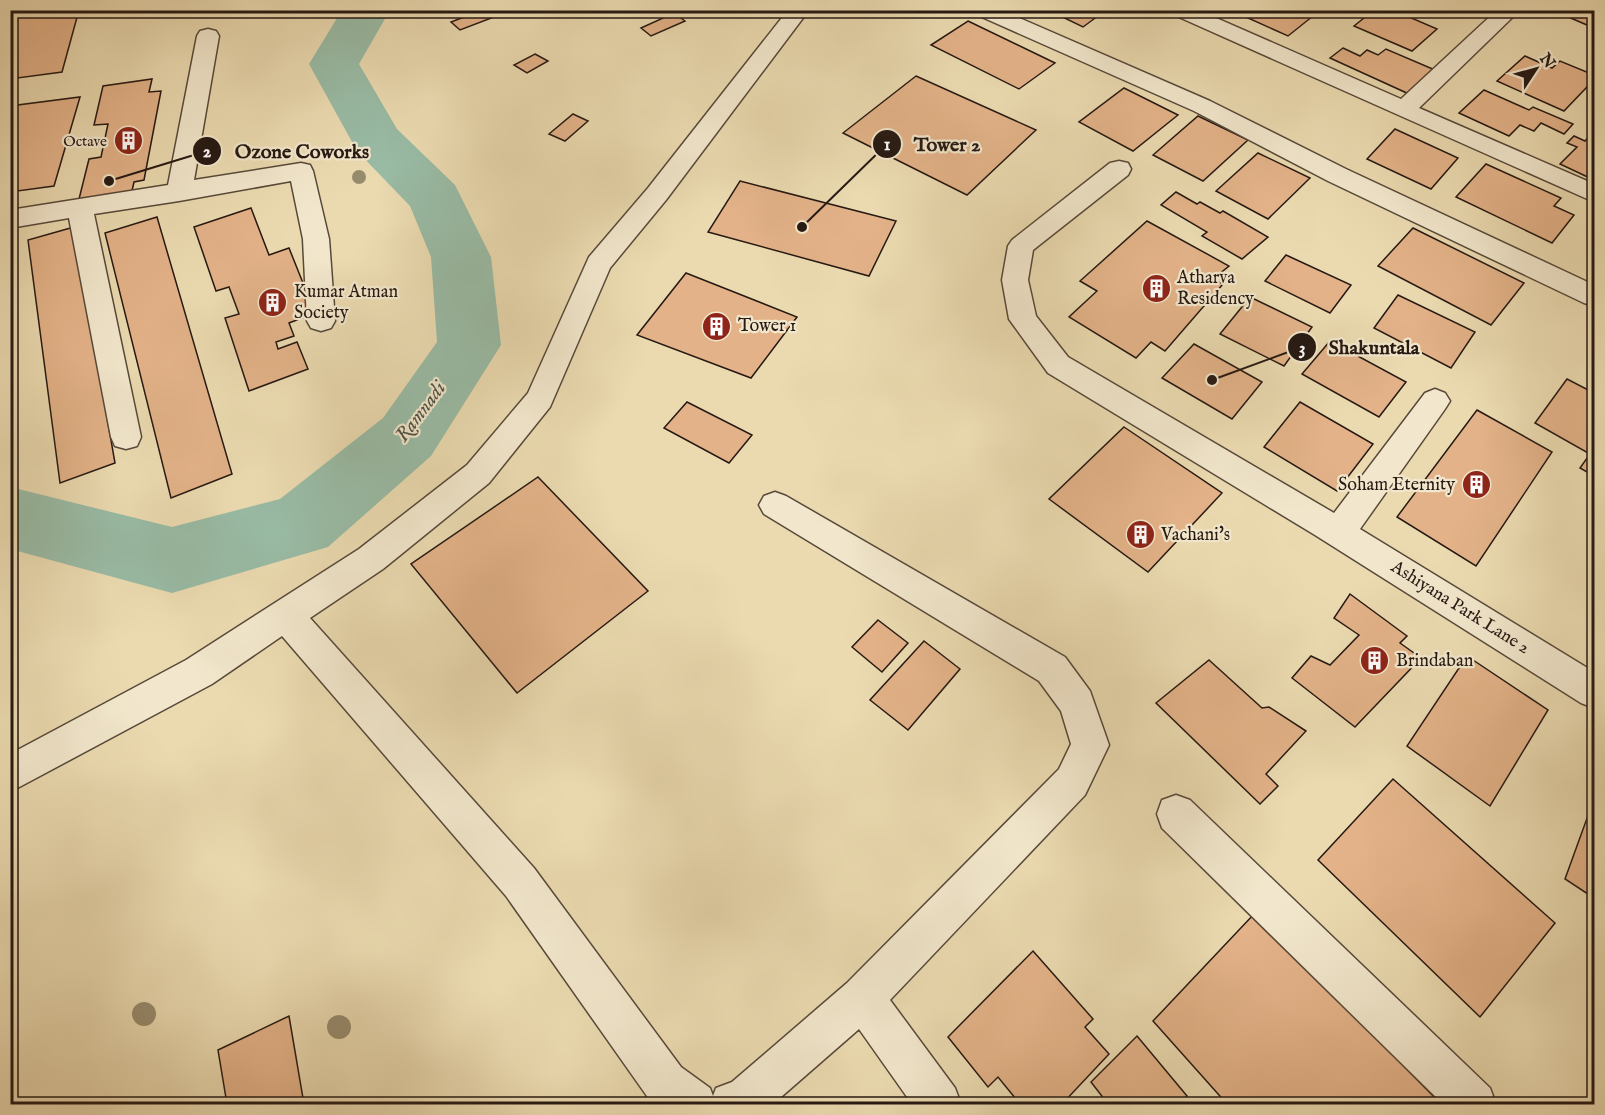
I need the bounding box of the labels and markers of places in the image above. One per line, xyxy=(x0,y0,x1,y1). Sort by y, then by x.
building icon: Octave xyxy=(112,125,144,157)
callout: Tower 2 xyxy=(872,125,992,163)
place label: Octave xyxy=(63,132,107,151)
callout: Ozone Coworks xyxy=(192,132,381,170)
place label: Atharva Residency xyxy=(1176,267,1254,311)
building icon: Atharva Residency xyxy=(1140,272,1172,304)
place label: Kumar Atman Society xyxy=(294,281,399,325)
building icon: Kumar Atman Society xyxy=(257,286,289,318)
building icon: Tower 1 xyxy=(701,310,733,342)
place label: Tower 1 xyxy=(738,315,796,338)
callout: Shakuntala xyxy=(1287,328,1432,366)
building icon: Soham Eternity xyxy=(1460,469,1492,501)
place label: Soham Eternity xyxy=(1338,474,1455,497)
building icon: Vachani's xyxy=(1124,519,1156,551)
place label: Vachani's xyxy=(1160,524,1230,547)
building icon: Brindaban xyxy=(1359,645,1391,677)
place label: Brindaban xyxy=(1396,650,1474,673)

